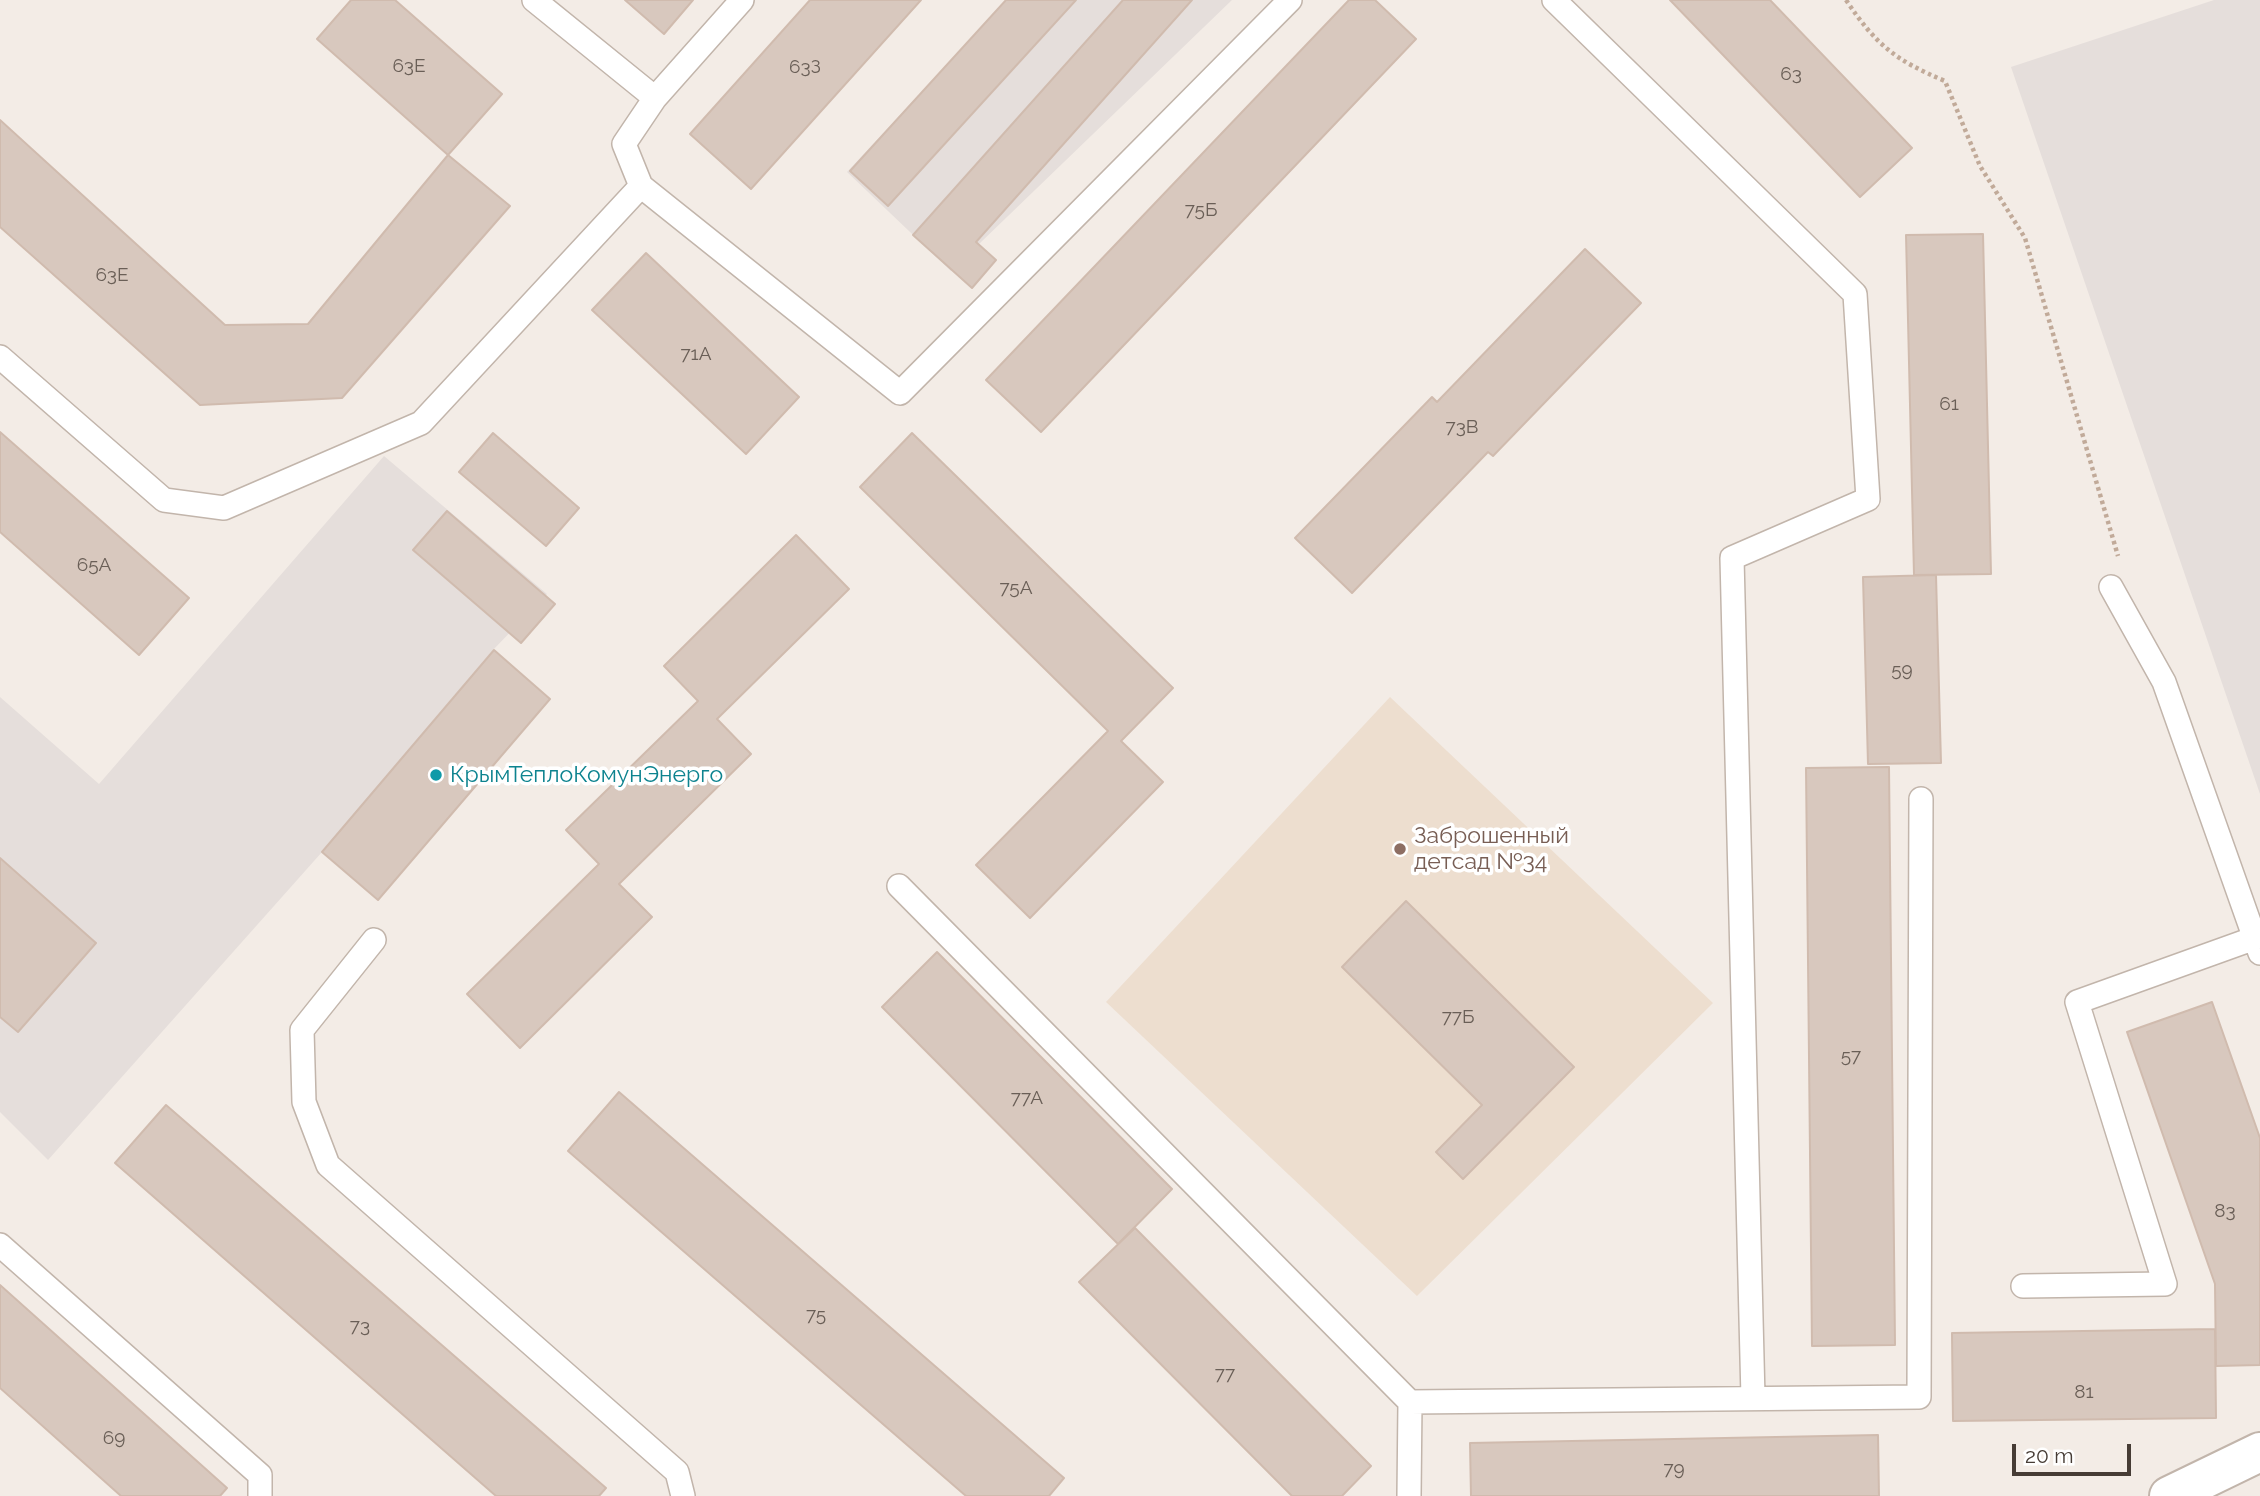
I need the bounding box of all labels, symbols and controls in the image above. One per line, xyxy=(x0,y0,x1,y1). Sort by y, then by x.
house number: 63Е xyxy=(392,55,426,77)
house number: 63З xyxy=(789,56,821,78)
house number: 63 xyxy=(1780,63,1802,85)
house number: 75Б xyxy=(1185,199,1217,221)
house number: 63Е xyxy=(95,264,129,286)
house number: 71А xyxy=(680,343,712,365)
house number: 61 xyxy=(1939,393,1959,415)
house number: 73В xyxy=(1446,416,1478,438)
house number: 65А xyxy=(77,554,111,576)
house number: 75А xyxy=(999,577,1033,599)
house number: 59 xyxy=(1891,659,1913,681)
place label: КрымТеплоКомунЭнерго xyxy=(450,761,723,789)
marker: КрымТеплоКомунЭнерго xyxy=(428,767,444,783)
place label: Заброшенный детсад №34 xyxy=(1414,822,1569,876)
marker: Заброшенный детсад №34 xyxy=(1392,841,1408,857)
house number: 77Б xyxy=(1442,1006,1474,1028)
house number: 57 xyxy=(1841,1045,1861,1067)
house number: 77А xyxy=(1011,1087,1043,1109)
house number: 83 xyxy=(2214,1200,2236,1222)
house number: 75 xyxy=(806,1304,826,1326)
house number: 73 xyxy=(350,1315,370,1337)
house number: 77 xyxy=(1215,1363,1235,1385)
house number: 81 xyxy=(2074,1381,2094,1403)
house number: 69 xyxy=(103,1427,125,1449)
scale bar xyxy=(2015,1430,2134,1474)
text: 20 m xyxy=(2025,1443,2073,1468)
house number: 79 xyxy=(1663,1458,1685,1480)

